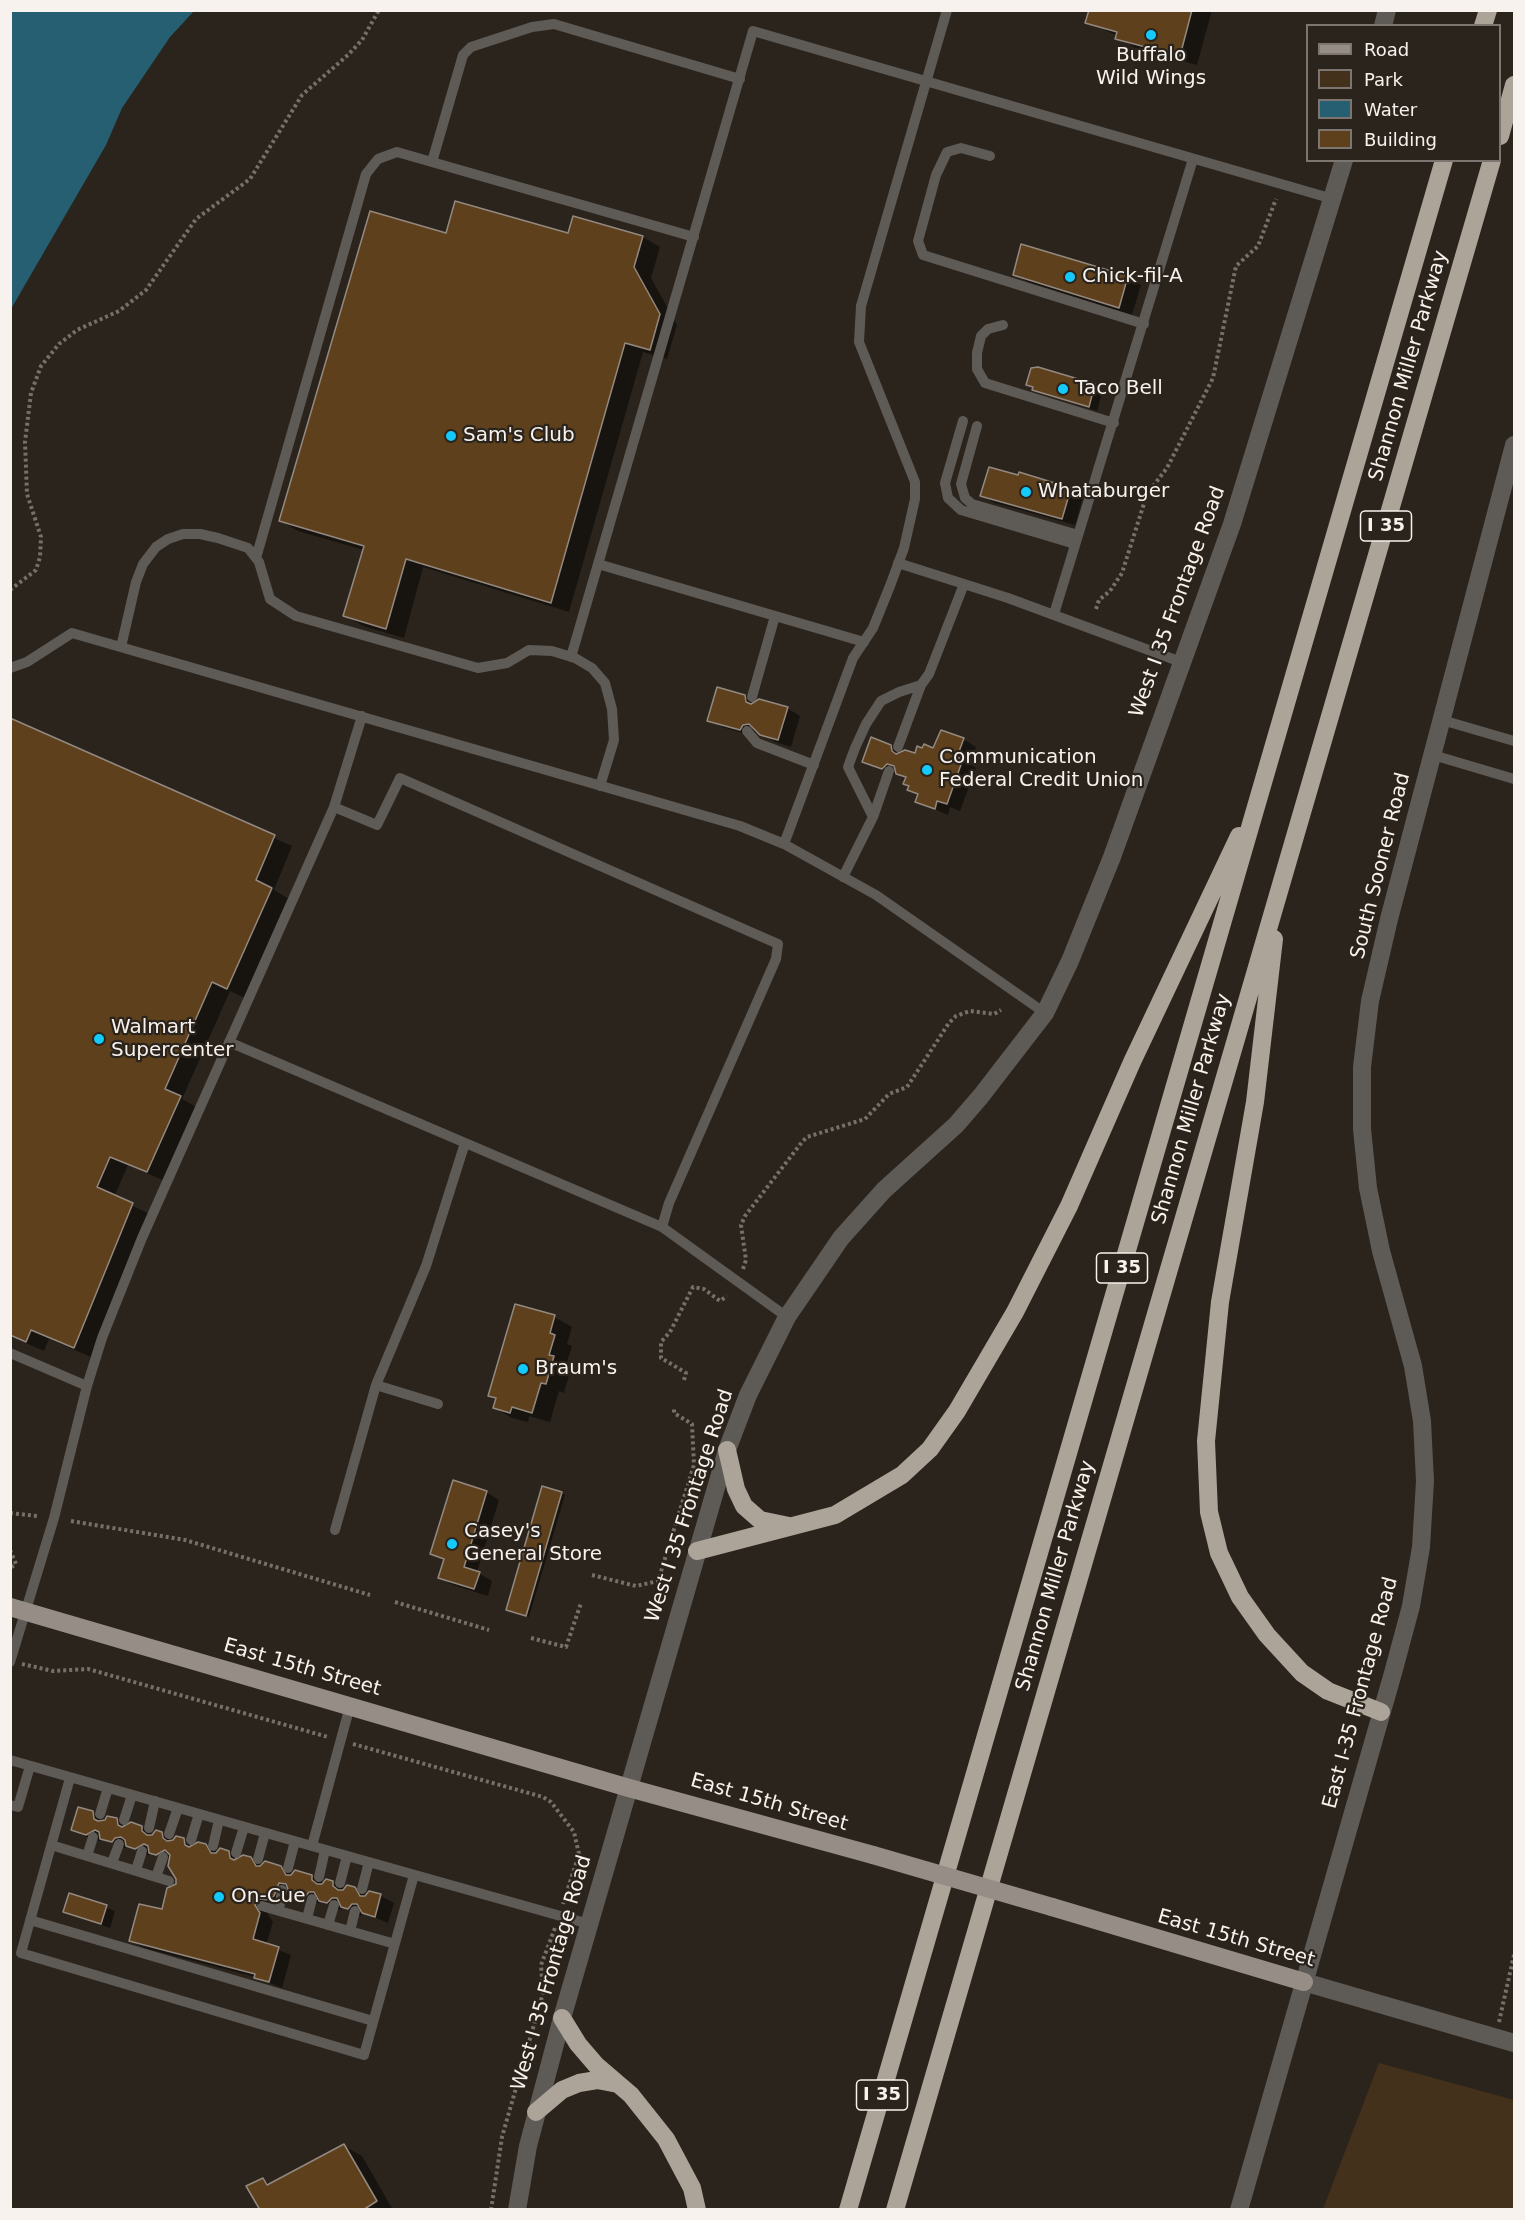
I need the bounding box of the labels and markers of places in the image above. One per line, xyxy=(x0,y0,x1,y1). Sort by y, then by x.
marker: Buffalo Wild Wings xyxy=(1144,28,1158,42)
place label: Buffalo Wild Wings xyxy=(1096,44,1206,91)
place label: Chick-fil-A xyxy=(1082,265,1183,289)
marker: Chick-fil-A xyxy=(1063,270,1077,284)
place label: Taco Bell xyxy=(1075,377,1163,401)
marker: Taco Bell xyxy=(1056,382,1070,396)
place label: Sam's Club xyxy=(463,424,575,448)
marker: Sam's Club xyxy=(444,429,458,443)
place label: Whataburger xyxy=(1038,480,1169,504)
marker: Whataburger xyxy=(1019,485,1033,499)
place label: Communication Federal Credit Union xyxy=(939,746,1143,793)
marker: Communication Federal Credit Union xyxy=(920,763,934,777)
place label: Walmart Supercenter xyxy=(111,1016,234,1063)
marker: Walmart Supercenter xyxy=(92,1032,106,1046)
place label: Braum's xyxy=(535,1357,617,1381)
marker: Braum's xyxy=(516,1362,530,1376)
place label: Casey's General Store xyxy=(464,1520,602,1567)
marker: Casey's General Store xyxy=(445,1537,459,1551)
place label: On-Cue xyxy=(231,1885,306,1909)
marker: On-Cue xyxy=(212,1890,226,1904)

